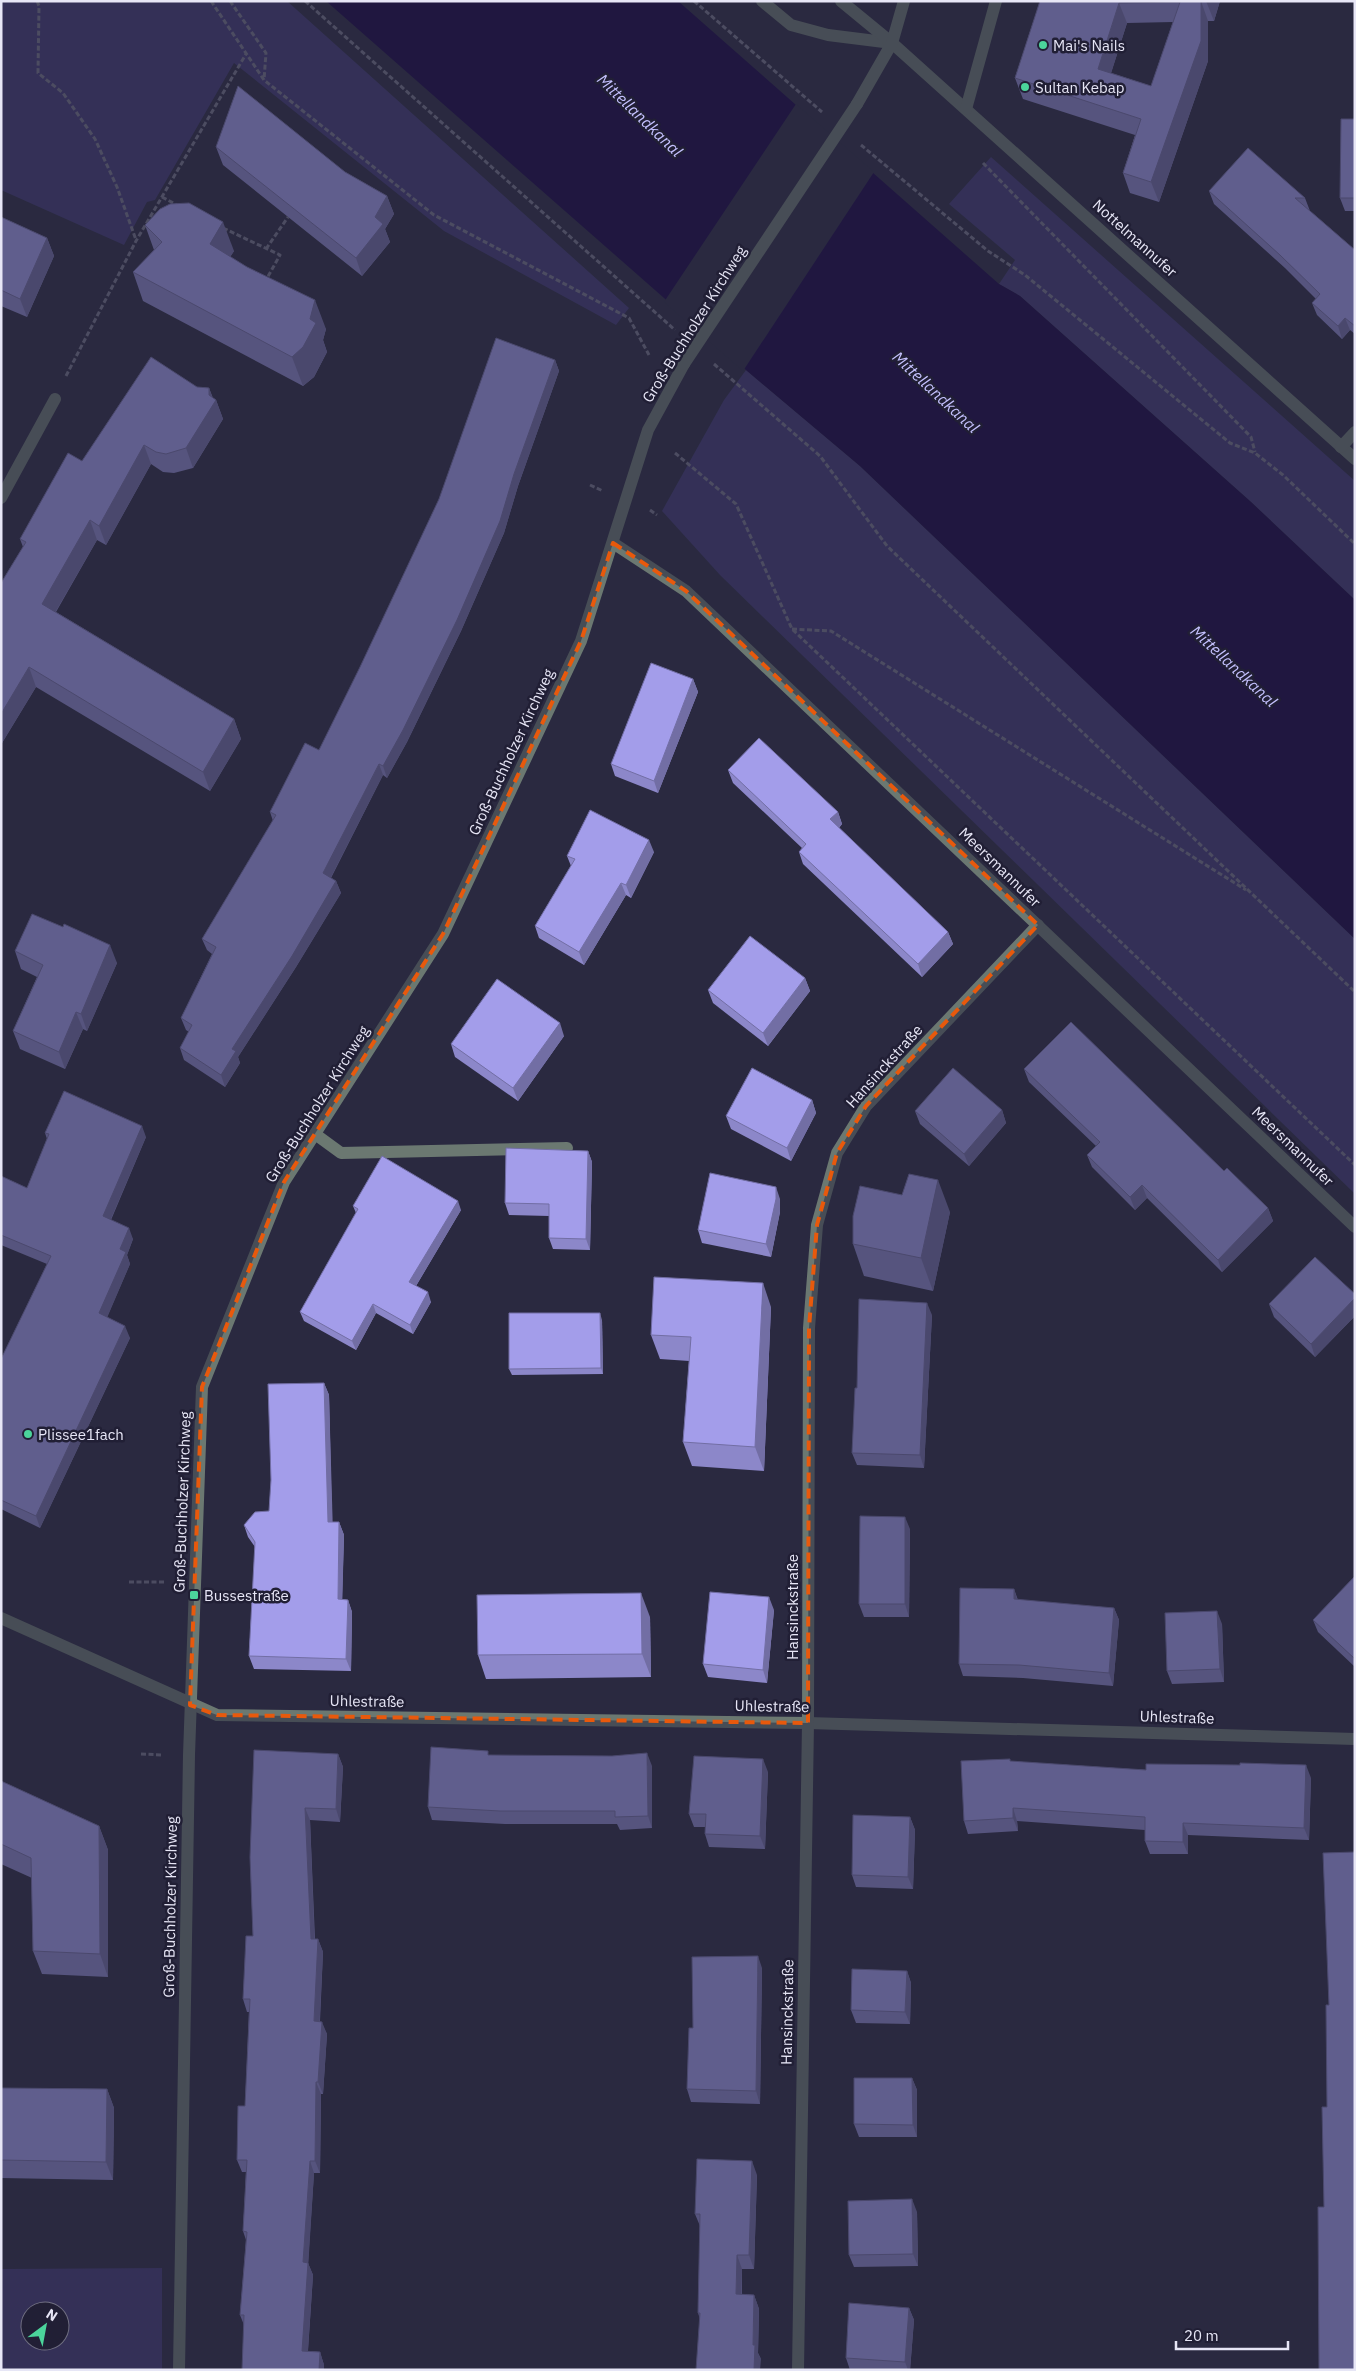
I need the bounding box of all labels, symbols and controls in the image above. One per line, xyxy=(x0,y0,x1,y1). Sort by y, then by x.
place label: Mai's Nails xyxy=(1053,36,1125,55)
marker: Mai's Nails xyxy=(1037,39,1049,51)
water label: Mittellandkanal xyxy=(593,69,687,161)
place label: Sultan Kebap xyxy=(1035,78,1124,97)
marker: Sultan Kebap xyxy=(1019,81,1031,93)
street label: Nottelmannufer xyxy=(1089,195,1181,281)
street label: Groß-Buchholzer Kirchweg xyxy=(638,242,750,406)
water label: Mittellandkanal xyxy=(889,347,984,438)
water label: Mittellandkanal xyxy=(1187,621,1282,712)
street label: Groß-Buchholzer Kirchweg xyxy=(464,666,558,838)
street label: Meersmannufer xyxy=(955,823,1045,911)
street label: Hansinckstraße xyxy=(842,1020,926,1112)
street label: Groß-Buchholzer Kirchweg xyxy=(261,1022,373,1186)
street label: Meersmannufer xyxy=(1248,1102,1338,1190)
street label: Groß-Buchholzer Kirchweg xyxy=(169,1411,195,1593)
place label: Plissee1fach xyxy=(38,1425,124,1444)
marker: Plissee1fach xyxy=(22,1428,34,1440)
street label: Hansinckstraße xyxy=(783,1554,802,1660)
place label: Bussestraße xyxy=(204,1586,289,1605)
marker: Bussestraße xyxy=(188,1589,200,1601)
street label: Uhlestraße xyxy=(329,1691,405,1711)
street label: Uhlestraße xyxy=(734,1696,810,1716)
street label: Uhlestraße xyxy=(1139,1706,1215,1728)
street label: Groß-Buchholzer Kirchweg xyxy=(159,1816,181,1998)
street label: Hansinckstraße xyxy=(777,1959,797,2065)
north arrow xyxy=(20,2301,70,2351)
text: N xyxy=(43,2305,61,2325)
scale bar xyxy=(1176,2318,1288,2350)
text: 20 m xyxy=(1184,2326,1219,2345)

